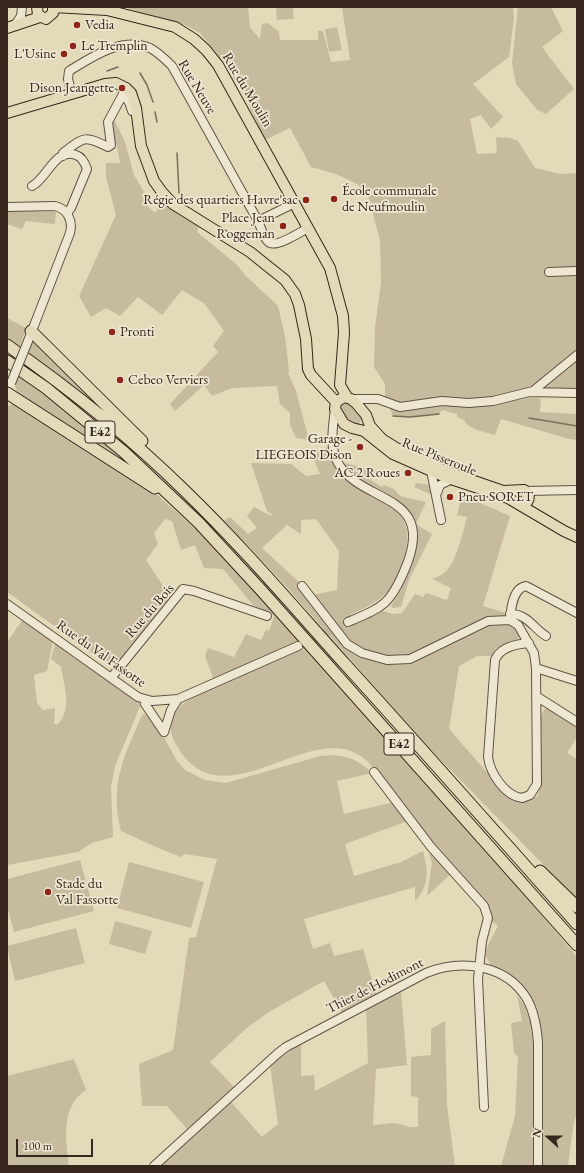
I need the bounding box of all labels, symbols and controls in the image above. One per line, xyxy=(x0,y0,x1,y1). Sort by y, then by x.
place label: Vedia xyxy=(85,17,114,33)
marker: Vedia xyxy=(72,20,82,30)
place label: Le Tremplin xyxy=(81,38,148,54)
marker: Le Tremplin xyxy=(68,41,78,51)
place label: L'Usine xyxy=(14,46,56,62)
marker: L'Usine xyxy=(59,49,69,59)
street label: Rue du Moulin xyxy=(218,50,276,130)
street label: Rue Neuve xyxy=(174,57,220,117)
place label: Dison Jeangette xyxy=(29,80,114,96)
marker: Dison Jeangette xyxy=(117,83,127,93)
place label: École communale de Neufmoulin xyxy=(342,183,437,216)
place label: Régie des quartiers Havre'sac xyxy=(143,192,298,208)
marker: École communale de Neufmoulin xyxy=(329,194,339,204)
marker: Régie des quartiers Havre'sac xyxy=(301,195,311,205)
place label: Place Jean Roggeman xyxy=(217,210,275,242)
marker: Place Jean Roggeman xyxy=(278,221,288,231)
place label: Pronti xyxy=(120,324,155,340)
marker: Pronti xyxy=(107,327,117,337)
place label: Cebeo Verviers xyxy=(128,372,208,388)
marker: Cebeo Verviers xyxy=(115,375,125,385)
road number: E42 xyxy=(85,421,115,443)
place label: Garage - LIEGEOIS Dison xyxy=(255,431,352,464)
street label: Rue Pisseroule xyxy=(399,434,479,480)
marker: Garage - LIEGEOIS Dison xyxy=(355,442,365,452)
place label: AC 2 Roues xyxy=(334,465,400,481)
marker: AC 2 Roues xyxy=(403,468,413,478)
place label: Pneu SORET xyxy=(458,489,533,505)
marker: Pneu SORET xyxy=(445,492,455,502)
street label: Rue du Bois xyxy=(122,581,178,641)
street label: Rue du Val Fassotte xyxy=(53,617,149,691)
road number: E42 xyxy=(384,733,414,755)
place label: Stade du Val Fassotte xyxy=(56,876,118,908)
marker: Stade du Val Fassotte xyxy=(43,887,53,897)
street label: Thier de Hodimont xyxy=(324,954,426,1018)
north arrow xyxy=(528,1117,568,1157)
text: N xyxy=(529,1126,545,1139)
scale bar xyxy=(18,1131,95,1157)
text: 100 m xyxy=(23,1138,52,1154)

